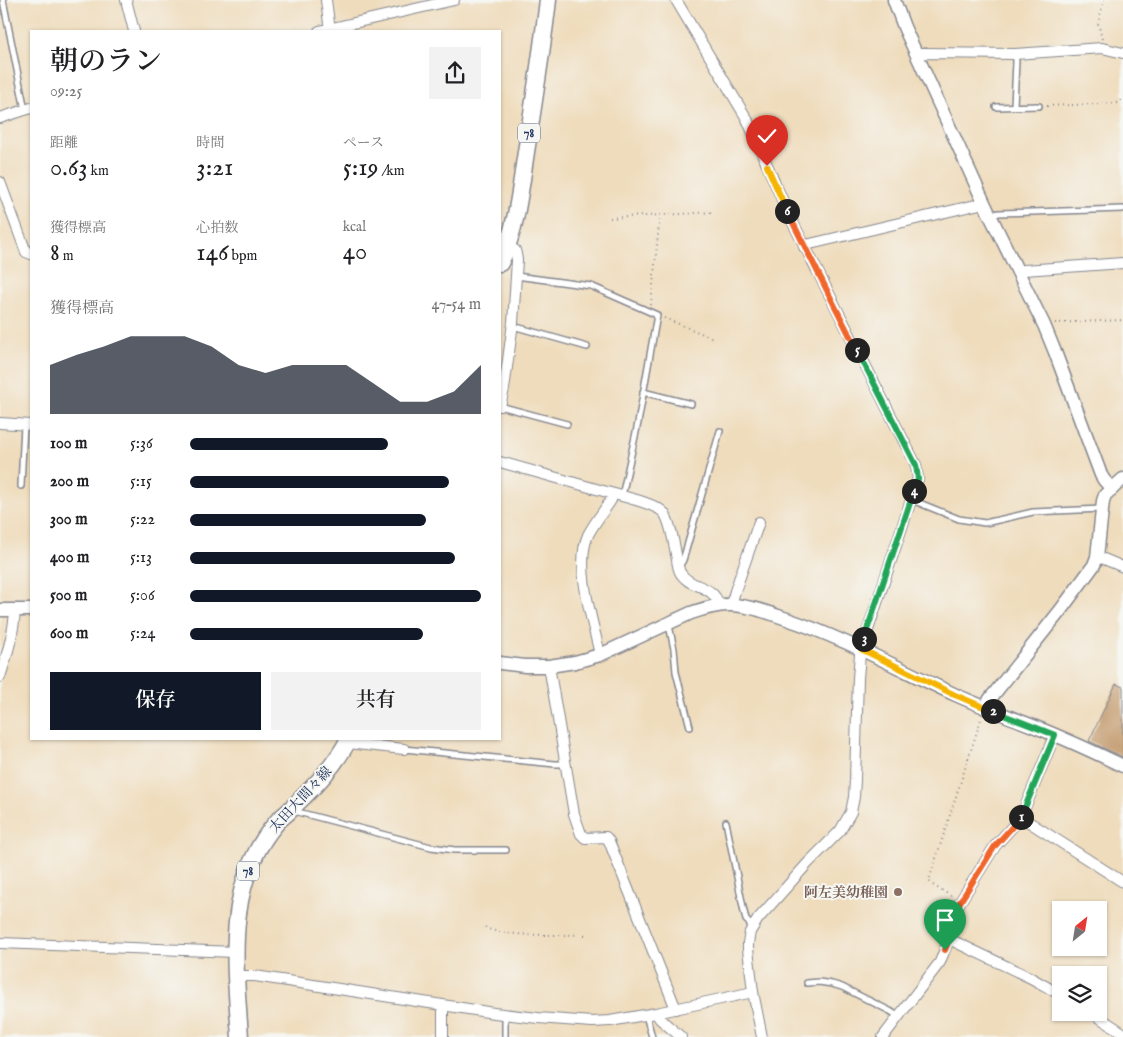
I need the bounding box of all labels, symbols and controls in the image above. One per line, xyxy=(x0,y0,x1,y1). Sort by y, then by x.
text: 朝のラン xyxy=(50,45,162,80)
button: share xyxy=(429,47,481,99)
text: 09:25 xyxy=(50,82,82,102)
pin xyxy=(746,115,788,166)
icon: check xyxy=(753,122,781,150)
road number: 78 xyxy=(518,124,540,142)
text: 距離 xyxy=(50,134,78,152)
text: 時間 xyxy=(196,134,224,152)
text: ペース xyxy=(343,134,384,152)
text: 0.63 xyxy=(50,152,88,184)
text: 3:21 xyxy=(196,152,233,184)
text: 5:19 xyxy=(343,152,379,184)
text: km xyxy=(88,162,109,180)
text: /km xyxy=(379,162,405,180)
pin: 6 xyxy=(774,198,800,224)
text: 6 xyxy=(785,202,790,220)
text: kcal xyxy=(343,218,366,236)
text: 獲得標高 xyxy=(50,219,106,237)
text: 心拍数 xyxy=(196,219,238,237)
text: 40 xyxy=(343,236,367,268)
text: 8 xyxy=(50,237,60,269)
text: 146 xyxy=(196,237,228,269)
text: m xyxy=(60,247,74,265)
text: bpm xyxy=(228,247,257,265)
text: 47–54 m xyxy=(431,295,481,315)
text: 獲得標高 xyxy=(50,299,114,319)
pin: 5 xyxy=(844,338,870,362)
text: 5 xyxy=(855,341,860,359)
text: 100 m xyxy=(50,434,87,454)
text: 5:36 xyxy=(130,434,153,454)
text: 200 m xyxy=(50,472,89,492)
text: 5:15 xyxy=(130,472,152,492)
pin: 4 xyxy=(902,478,926,504)
text: 4 xyxy=(911,482,918,500)
text: 300 m xyxy=(50,510,88,530)
text: 5:22 xyxy=(130,510,155,530)
text: 400 m xyxy=(50,548,89,568)
text: 5:13 xyxy=(130,548,152,568)
text: 500 m xyxy=(50,586,87,606)
text: 5:06 xyxy=(130,586,155,606)
text: 600 m xyxy=(50,624,88,644)
text: 5:24 xyxy=(130,624,155,644)
pin: 3 xyxy=(852,626,876,652)
text: 3 xyxy=(862,630,867,648)
button: 保存 xyxy=(50,672,261,730)
button: 共有 xyxy=(271,672,481,730)
pin: 2 xyxy=(980,698,1006,724)
text: 2 xyxy=(990,702,997,720)
street label: 太田大間々線 xyxy=(266,763,336,837)
pin: 1 xyxy=(1008,804,1034,830)
text: 1 xyxy=(1019,808,1024,826)
road number: 78 xyxy=(237,861,259,880)
place label: 阿左美幼稚園 xyxy=(804,884,888,902)
marker: 阿左美幼稚園 xyxy=(892,886,904,898)
pin xyxy=(924,899,966,950)
north arrow xyxy=(1052,901,1108,956)
map controls xyxy=(1052,901,1107,1021)
icon: arrive xyxy=(931,906,959,934)
button: layers xyxy=(1052,966,1107,1021)

